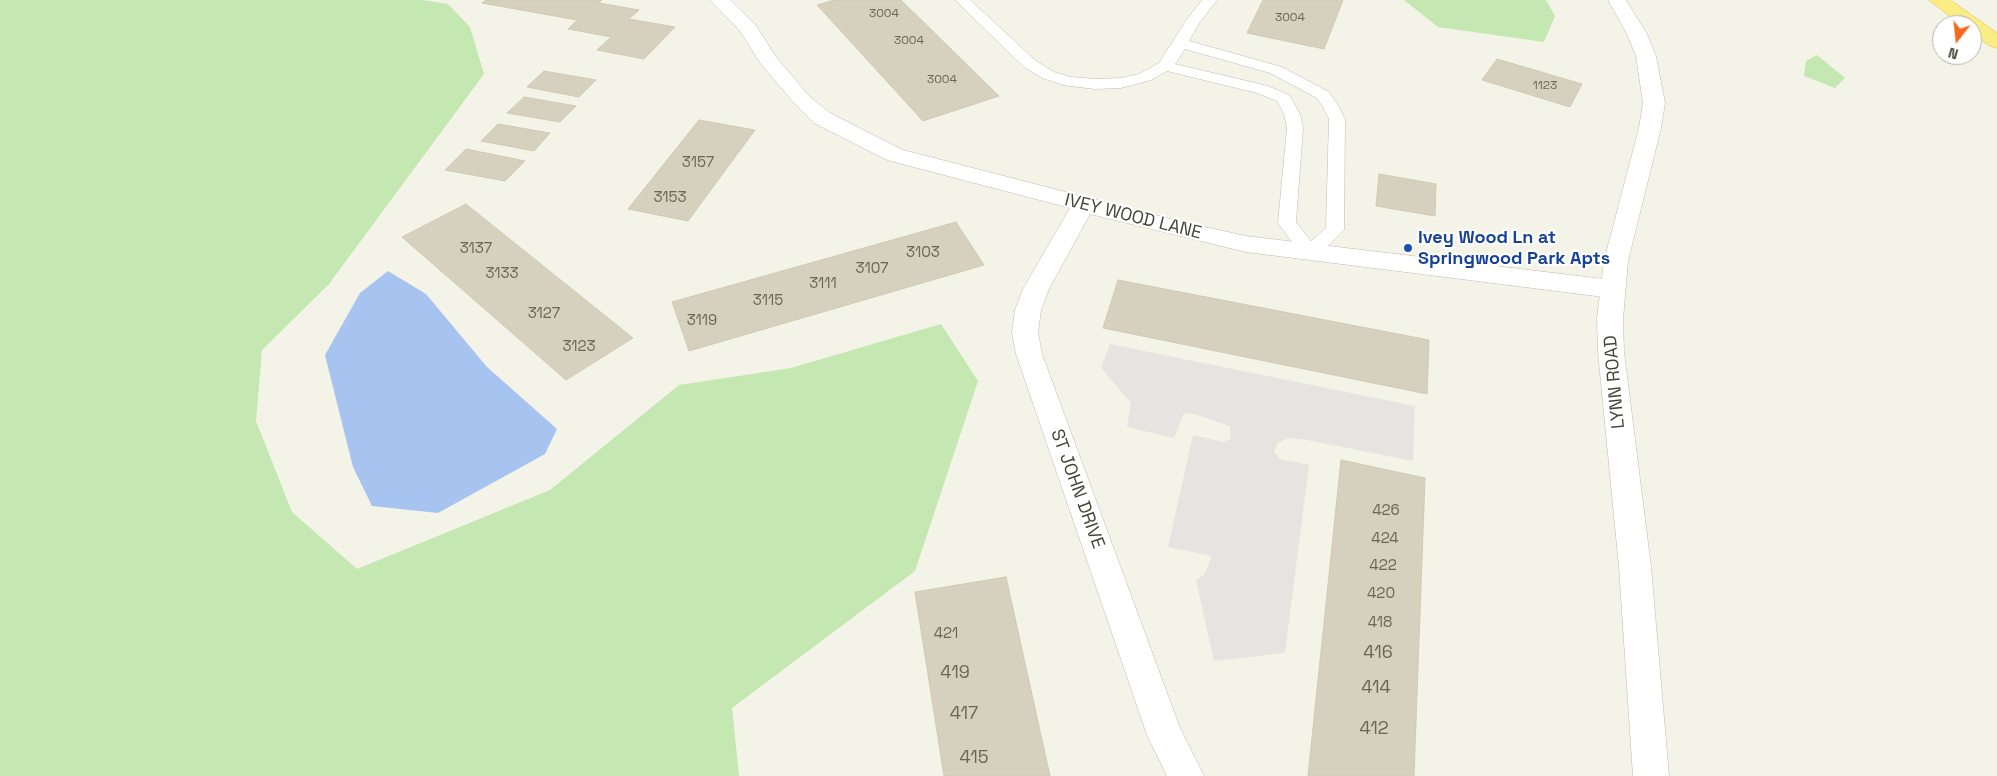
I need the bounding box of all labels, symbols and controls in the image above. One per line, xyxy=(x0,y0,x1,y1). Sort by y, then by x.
house number: 3004 xyxy=(869,7,899,21)
house number: 3004 xyxy=(1275,11,1305,25)
north arrow xyxy=(1932,15,1982,65)
house number: 3004 xyxy=(894,34,924,48)
text: N xyxy=(1946,44,1960,63)
house number: 3004 xyxy=(927,73,957,87)
house number: 1123 xyxy=(1533,79,1557,93)
house number: 3157 xyxy=(682,154,714,172)
house number: 3153 xyxy=(653,189,687,207)
street label: IVEY WOOD LANE xyxy=(1062,190,1204,244)
place label: Ivey Wood Ln at Springwood Park Apts xyxy=(1418,227,1610,270)
house number: 3137 xyxy=(460,240,492,258)
marker: Ivey Wood Ln at Springwood Park Apts xyxy=(1402,242,1414,254)
house number: 3103 xyxy=(906,244,940,262)
house number: 3107 xyxy=(856,260,888,278)
house number: 3133 xyxy=(485,265,519,283)
house number: 3111 xyxy=(809,275,837,293)
house number: 3115 xyxy=(753,292,783,310)
house number: 3127 xyxy=(528,305,560,323)
house number: 3119 xyxy=(687,312,717,330)
street label: LYNN ROAD xyxy=(1600,334,1630,430)
house number: 3123 xyxy=(562,338,596,356)
street label: ST JOHN DRIVE xyxy=(1045,426,1109,552)
house number: 426 xyxy=(1372,502,1400,520)
house number: 424 xyxy=(1371,530,1399,548)
house number: 422 xyxy=(1369,557,1397,575)
house number: 420 xyxy=(1367,585,1395,603)
house number: 418 xyxy=(1368,614,1392,632)
house number: 421 xyxy=(934,625,958,643)
house number: 416 xyxy=(1363,642,1393,664)
house number: 419 xyxy=(940,662,970,684)
house number: 414 xyxy=(1361,677,1391,699)
house number: 417 xyxy=(950,703,978,725)
house number: 412 xyxy=(1359,718,1389,740)
house number: 415 xyxy=(959,747,989,769)

